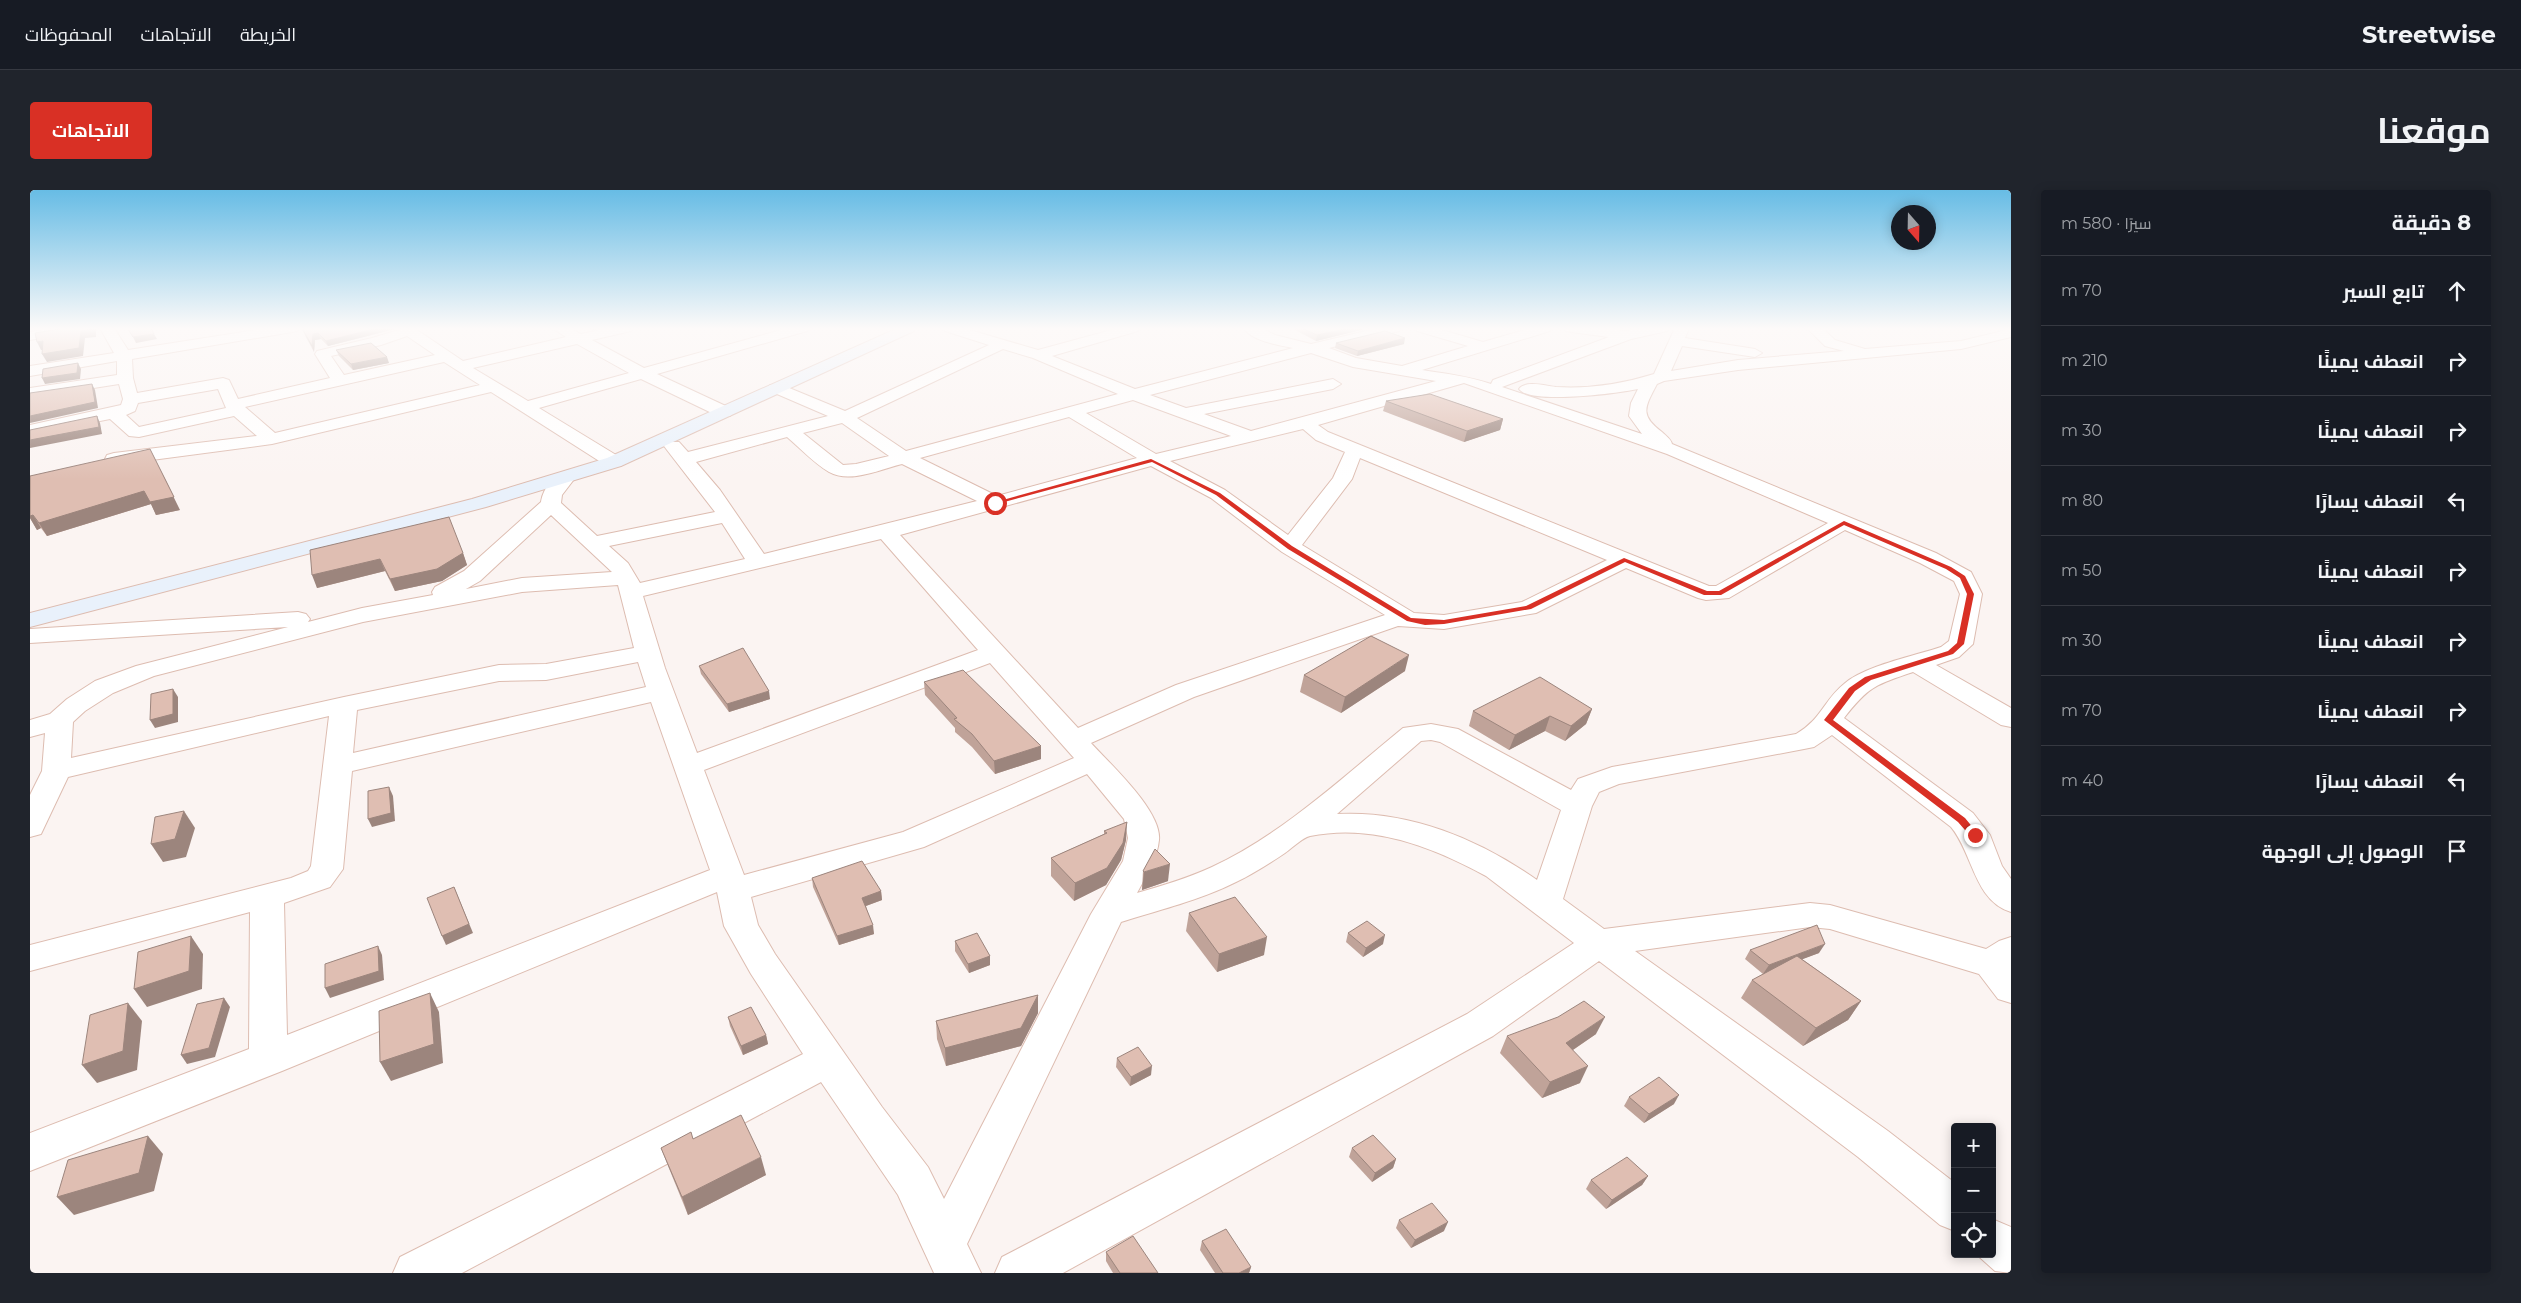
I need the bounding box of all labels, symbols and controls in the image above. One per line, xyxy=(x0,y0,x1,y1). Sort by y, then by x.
text: Streetwise xyxy=(2362,20,2496,49)
text: المحفوظات xyxy=(25,24,113,46)
text: الاتجاهات xyxy=(141,24,212,46)
text: الخريطة xyxy=(240,24,296,46)
button: الاتجاهات xyxy=(30,102,152,159)
text: موقعنا xyxy=(2377,109,2491,152)
north arrow xyxy=(1891,205,1936,250)
text: 8 دقيقة xyxy=(2392,210,2471,235)
text: سيرًا · 580 m xyxy=(2061,214,2152,233)
icon: ahead xyxy=(2443,277,2471,305)
text: تابع السير xyxy=(2343,280,2424,303)
text: 70 m xyxy=(2061,281,2102,300)
icon: right xyxy=(2443,347,2471,375)
text: انعطف يمينًا xyxy=(2317,350,2424,373)
text: 210 m xyxy=(2061,351,2108,370)
icon: right xyxy=(2443,417,2471,445)
text: انعطف يمينًا xyxy=(2317,420,2424,443)
text: 30 m xyxy=(2061,421,2102,440)
icon: left xyxy=(2443,487,2471,515)
text: انعطف يسارًا xyxy=(2315,490,2424,513)
text: 80 m xyxy=(2061,491,2103,510)
route start xyxy=(984,492,1007,515)
icon: right xyxy=(2443,557,2471,585)
text: انعطف يمينًا xyxy=(2317,560,2424,583)
text: 50 m xyxy=(2061,561,2102,580)
icon: right xyxy=(2443,627,2471,655)
text: انعطف يمينًا xyxy=(2317,630,2424,653)
text: 30 m xyxy=(2061,631,2102,650)
icon: right xyxy=(2443,697,2471,725)
text: انعطف يمينًا xyxy=(2317,700,2424,723)
text: 70 m xyxy=(2061,701,2102,720)
icon: left xyxy=(2443,767,2471,795)
text: انعطف يسارًا xyxy=(2315,770,2424,793)
text: 40 m xyxy=(2061,771,2103,790)
route end xyxy=(1964,824,1987,847)
icon: arrive xyxy=(2443,837,2471,865)
text: الوصول إلى الوجهة xyxy=(2262,840,2424,863)
map controls xyxy=(1951,1123,1996,1258)
button: + xyxy=(1951,1123,1996,1168)
button: − xyxy=(1951,1168,1996,1213)
button: locate xyxy=(1951,1213,1996,1258)

